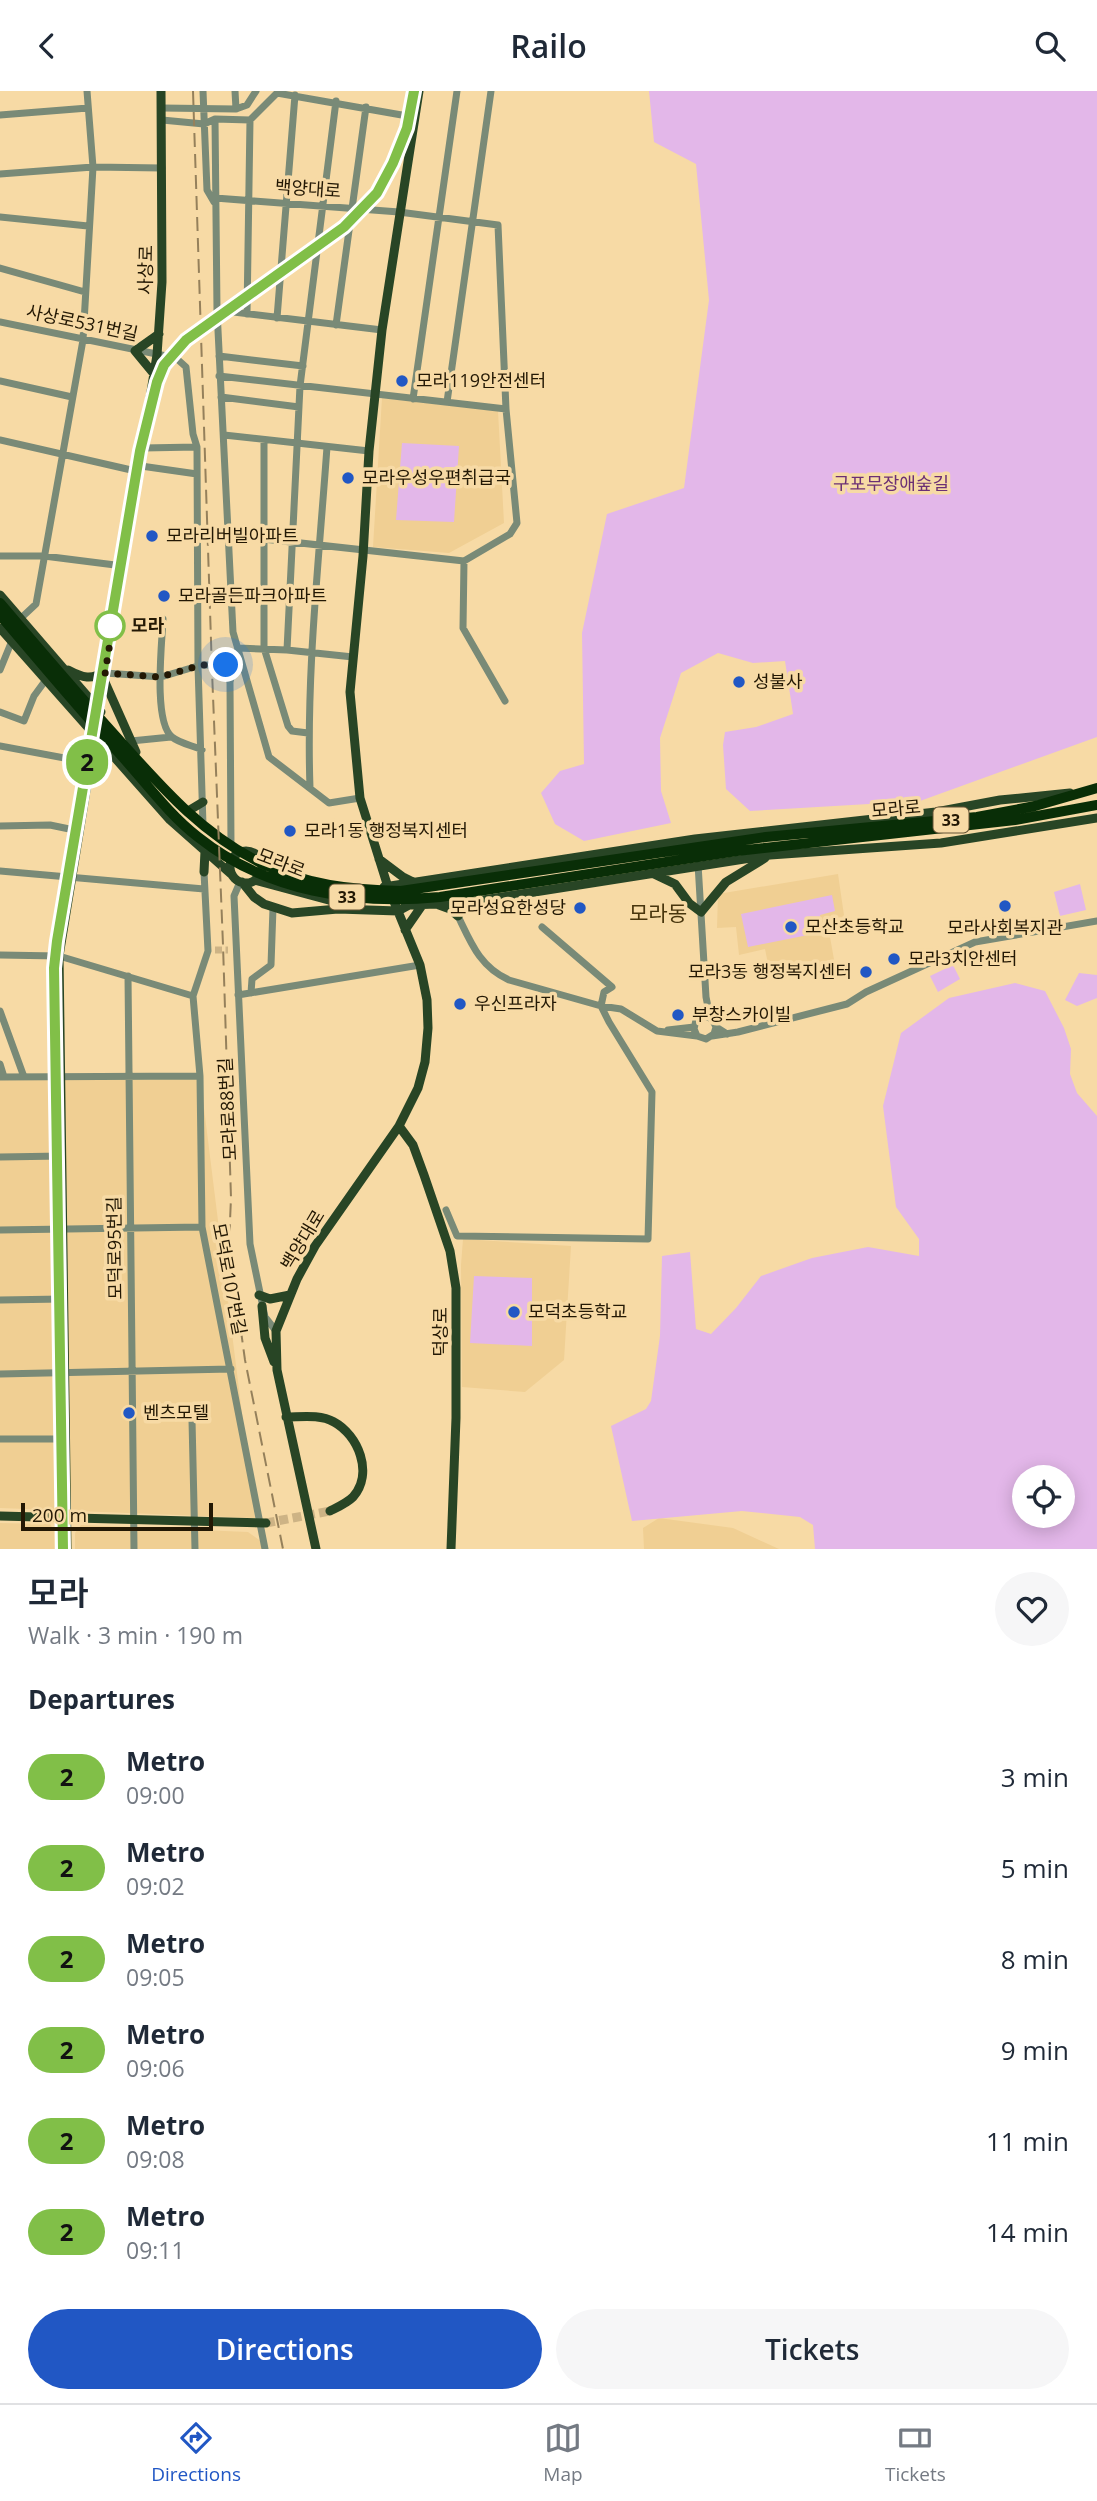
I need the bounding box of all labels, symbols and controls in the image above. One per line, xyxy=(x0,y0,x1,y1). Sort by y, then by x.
text: Railo xyxy=(510,24,587,67)
icon: back xyxy=(28,27,66,65)
icon: search xyxy=(1031,27,1069,65)
street label: 백양대로 xyxy=(274,174,342,202)
street label: 사상로 xyxy=(133,245,157,295)
street label: 사상로531번길 xyxy=(24,298,140,346)
place label: 모라119안전센터 xyxy=(416,368,546,392)
marker: 모라119안전센터 xyxy=(394,373,410,389)
place label: 모라우성우편취급국 xyxy=(362,465,511,489)
marker: 모라우성우편취급국 xyxy=(340,470,356,486)
park label: 구포무장애숲길 xyxy=(833,471,949,495)
place label: 모라리버빌아파트 xyxy=(166,523,298,547)
marker: 모라리버빌아파트 xyxy=(144,528,160,544)
place label: 모라골든파크아파트 xyxy=(178,583,327,607)
marker: 모라골든파크아파트 xyxy=(156,588,172,604)
marker: 모라 xyxy=(95,611,125,641)
place label: 모라 xyxy=(131,613,165,637)
your location xyxy=(208,647,243,682)
place label: 성불사 xyxy=(753,669,803,693)
marker: 성불사 xyxy=(731,674,747,690)
line badge: 2 xyxy=(64,739,110,785)
text: 2 xyxy=(80,745,94,778)
street label: 모라로 xyxy=(870,794,922,822)
road number: 33 xyxy=(934,807,968,833)
place label: 모라1동 행정복지센터 xyxy=(304,818,468,842)
marker: 모라1동 행정복지센터 xyxy=(282,823,298,839)
street label: 모라로 xyxy=(254,842,309,882)
road number: 33 xyxy=(330,884,364,909)
place label: 모라성요한성당 xyxy=(450,895,566,919)
marker: 모라사회복지관 xyxy=(997,898,1013,914)
district label: 모라동 xyxy=(629,899,687,927)
marker: 모라성요한성당 xyxy=(572,900,588,916)
place label: 모산초등학교 xyxy=(805,914,904,938)
place label: 모라사회복지관 xyxy=(947,915,1063,939)
marker: 모산초등학교 xyxy=(783,919,799,935)
place label: 모라3치안센터 xyxy=(908,946,1018,970)
marker: 모라3치안센터 xyxy=(886,951,902,967)
place label: 모라3동 행정복지센터 xyxy=(688,959,852,983)
marker: 모라3동 행정복지센터 xyxy=(858,964,874,980)
place label: 우신프라자 xyxy=(474,991,557,1015)
marker: 우신프라자 xyxy=(452,996,468,1012)
place label: 부창스카이빌 xyxy=(692,1002,791,1026)
marker: 부창스카이빌 xyxy=(670,1007,686,1023)
street label: 모라로88번길 xyxy=(212,1057,242,1161)
street label: 모덕로95번길 xyxy=(101,1196,127,1300)
street label: 백양대로 xyxy=(275,1205,329,1274)
street label: 모덕로107번길 xyxy=(207,1221,253,1337)
place label: 모덕초등학교 xyxy=(528,1299,627,1323)
marker: 모덕초등학교 xyxy=(506,1304,522,1320)
street label: 덕상로 xyxy=(428,1307,452,1357)
place label: 벤츠모텔 xyxy=(143,1400,209,1424)
marker: 벤츠모텔 xyxy=(121,1405,137,1421)
map controls xyxy=(1012,1465,1075,1528)
button: locate xyxy=(1012,1465,1075,1528)
scale bar xyxy=(21,1500,214,1532)
text: 200 m xyxy=(32,1502,87,1528)
text: 모라 xyxy=(28,1570,89,1615)
button: heart xyxy=(995,1572,1069,1646)
text: Walk · 3 min · 190 m xyxy=(28,1619,243,1651)
text: Departures xyxy=(28,1681,175,1717)
text: Metro xyxy=(126,1743,205,1779)
text: 3 min xyxy=(1001,1759,1069,1795)
text: 2 xyxy=(60,1760,73,1793)
text: 09:00 xyxy=(126,1779,185,1811)
text: Metro xyxy=(126,1834,205,1870)
text: 5 min xyxy=(1001,1850,1069,1886)
text: 2 xyxy=(60,1851,73,1884)
text: 09:02 xyxy=(126,1870,185,1902)
text: Metro xyxy=(126,1925,205,1961)
text: 8 min xyxy=(1001,1941,1069,1977)
text: 2 xyxy=(60,1942,73,1975)
text: 09:05 xyxy=(126,1961,185,1993)
text: Metro xyxy=(126,2016,205,2052)
text: 9 min xyxy=(1001,2032,1069,2068)
text: 2 xyxy=(60,2033,73,2066)
text: 09:06 xyxy=(126,2052,185,2084)
text: Metro xyxy=(126,2107,205,2143)
text: 11 min xyxy=(986,2123,1069,2159)
text: 2 xyxy=(60,2124,73,2157)
text: 09:08 xyxy=(126,2143,185,2175)
text: Metro xyxy=(126,2198,205,2234)
text: 14 min xyxy=(986,2214,1069,2250)
text: 2 xyxy=(60,2215,73,2248)
text: 09:11 xyxy=(126,2234,185,2266)
button: Directions xyxy=(28,2309,542,2389)
button: Tickets xyxy=(556,2309,1069,2389)
tab: Directions xyxy=(151,2419,241,2487)
tab: Map xyxy=(543,2419,583,2487)
tab: Tickets xyxy=(885,2419,946,2487)

